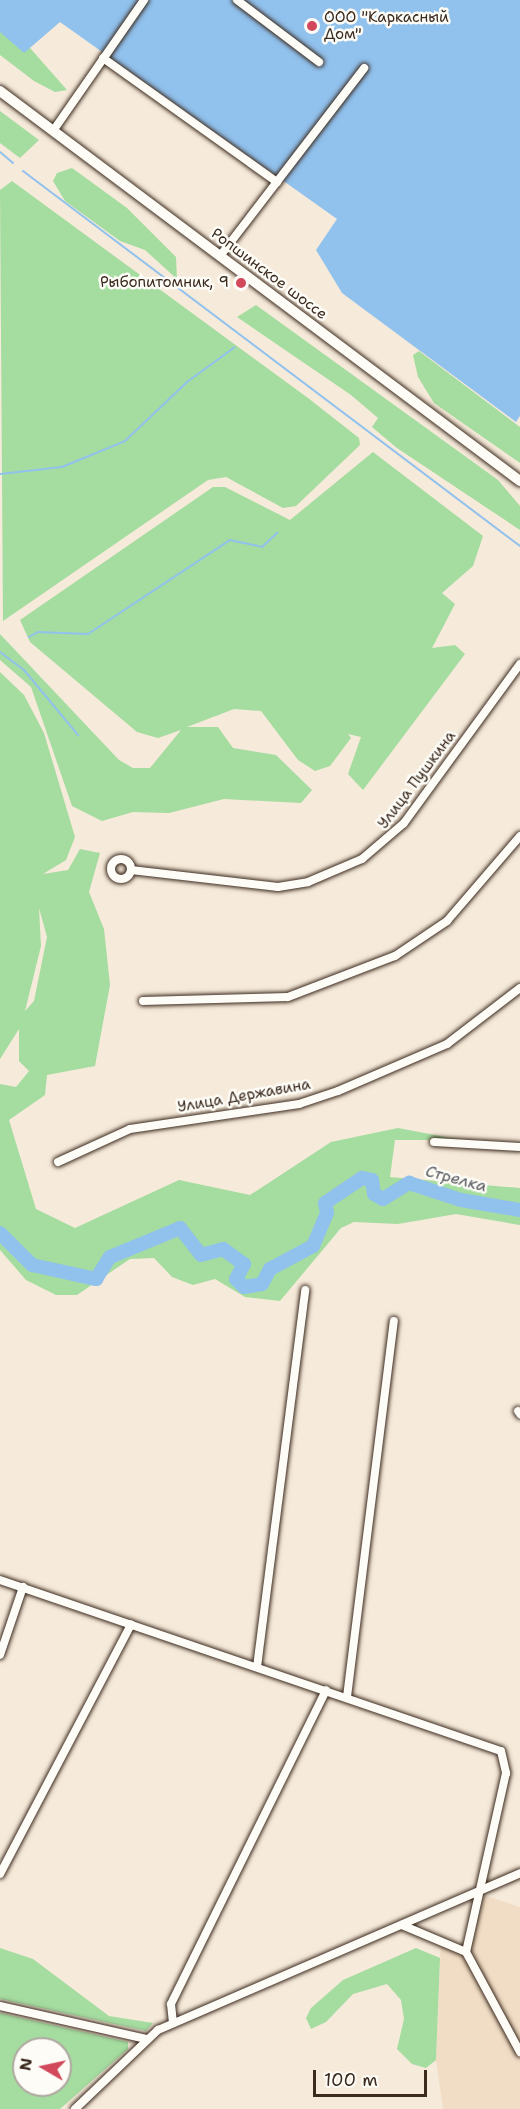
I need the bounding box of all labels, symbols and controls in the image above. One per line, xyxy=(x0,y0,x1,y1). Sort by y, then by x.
place label: ООО "Каркасный Дом" xyxy=(324,8,449,43)
marker: ООО "Каркасный Дом" xyxy=(305,19,319,33)
street label: Ропшинское шоссе xyxy=(208,225,330,323)
place label: Рыбопитомник, 9 xyxy=(100,274,229,292)
marker: Рыбопитомник, 9 xyxy=(234,276,248,290)
street label: Улица Пушкина xyxy=(374,728,460,832)
street label: Улица Державина xyxy=(176,1075,312,1117)
water label: Стрелка xyxy=(423,1162,489,1196)
north arrow xyxy=(12,2037,72,2097)
text: N xyxy=(14,2057,37,2072)
scale bar xyxy=(316,2058,430,2096)
text: 100 m xyxy=(324,2068,378,2092)

